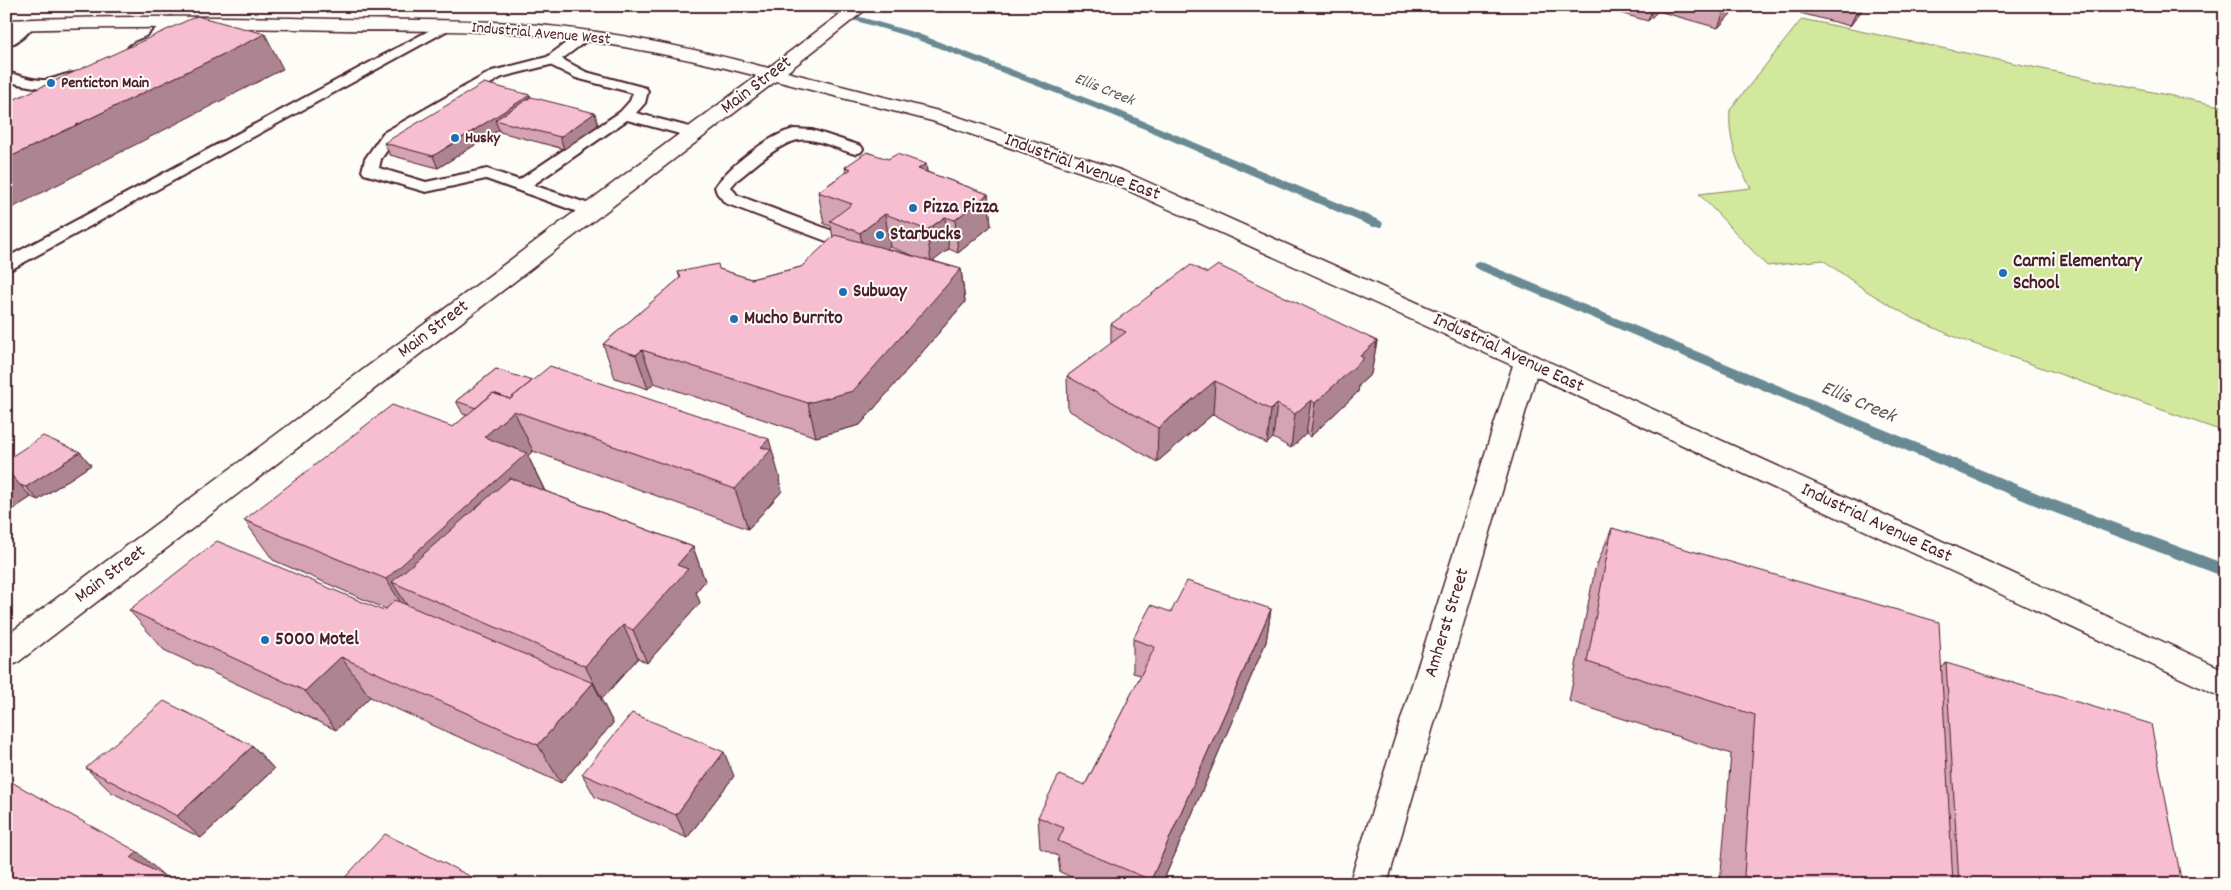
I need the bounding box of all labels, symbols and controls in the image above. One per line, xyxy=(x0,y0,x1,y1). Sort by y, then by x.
street label: Industrial Avenue West xyxy=(470,16,612,52)
street label: Main Street xyxy=(716,50,798,122)
water label: Ellis Creek xyxy=(1071,68,1139,113)
place label: Penticton Main xyxy=(61,72,149,95)
marker: Penticton Main xyxy=(45,77,57,89)
place label: Husky xyxy=(465,127,501,150)
street label: Industrial Avenue East xyxy=(1000,127,1164,209)
marker: Husky xyxy=(449,132,461,144)
place label: Pizza Pizza xyxy=(923,195,999,222)
marker: Pizza Pizza xyxy=(907,202,919,214)
place label: Starbucks xyxy=(890,222,961,249)
marker: Starbucks xyxy=(874,229,886,241)
place label: Carmi Elementary School xyxy=(2013,249,2143,298)
marker: Carmi Elementary School xyxy=(1997,267,2009,279)
place label: Subway xyxy=(853,279,908,306)
marker: Subway xyxy=(837,286,849,298)
street label: Main Street xyxy=(393,294,475,366)
place label: Mucho Burrito xyxy=(744,306,843,333)
street label: Industrial Avenue East xyxy=(1428,307,1588,401)
marker: Mucho Burrito xyxy=(728,313,740,325)
water label: Ellis Creek xyxy=(1816,375,1901,432)
street label: Industrial Avenue East xyxy=(1796,477,1956,571)
street label: Main Street xyxy=(70,539,152,611)
street label: Amherst Street xyxy=(1419,565,1477,681)
place label: 5000 Motel xyxy=(275,627,359,654)
marker: 5000 Motel xyxy=(259,634,271,646)

